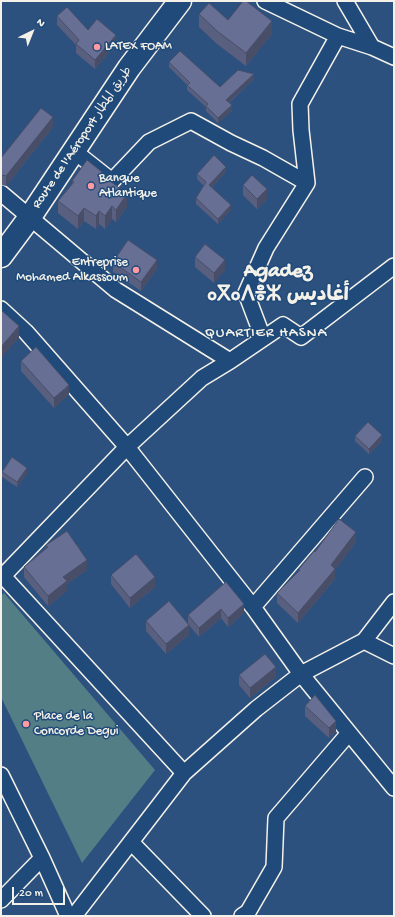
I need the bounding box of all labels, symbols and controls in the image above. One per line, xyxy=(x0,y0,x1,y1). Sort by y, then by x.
north arrow xyxy=(12,12,52,52)
text: N xyxy=(33,16,47,30)
place label: LATEX FOAM xyxy=(105,39,172,55)
marker: LATEX FOAM xyxy=(92,42,102,52)
street label: Route de l'Aéroport طريق المطار xyxy=(30,64,136,212)
place label: Banque Atlantique xyxy=(99,171,157,202)
marker: Banque Atlantique xyxy=(86,181,96,191)
place label: Entreprise Mohamed Alkassoum xyxy=(16,255,128,286)
district label: Agadez ⴰⴳⴰⴷⴻⵣ أغاديس xyxy=(207,260,349,310)
marker: Entreprise Mohamed Alkassoum xyxy=(131,265,141,275)
district label: QUARTIER HASNA xyxy=(205,325,327,343)
place label: Place de la Concorde Degui xyxy=(34,709,119,740)
marker: Place de la Concorde Degui xyxy=(21,719,31,729)
scale bar xyxy=(14,879,67,905)
text: 20 m xyxy=(19,887,43,901)

